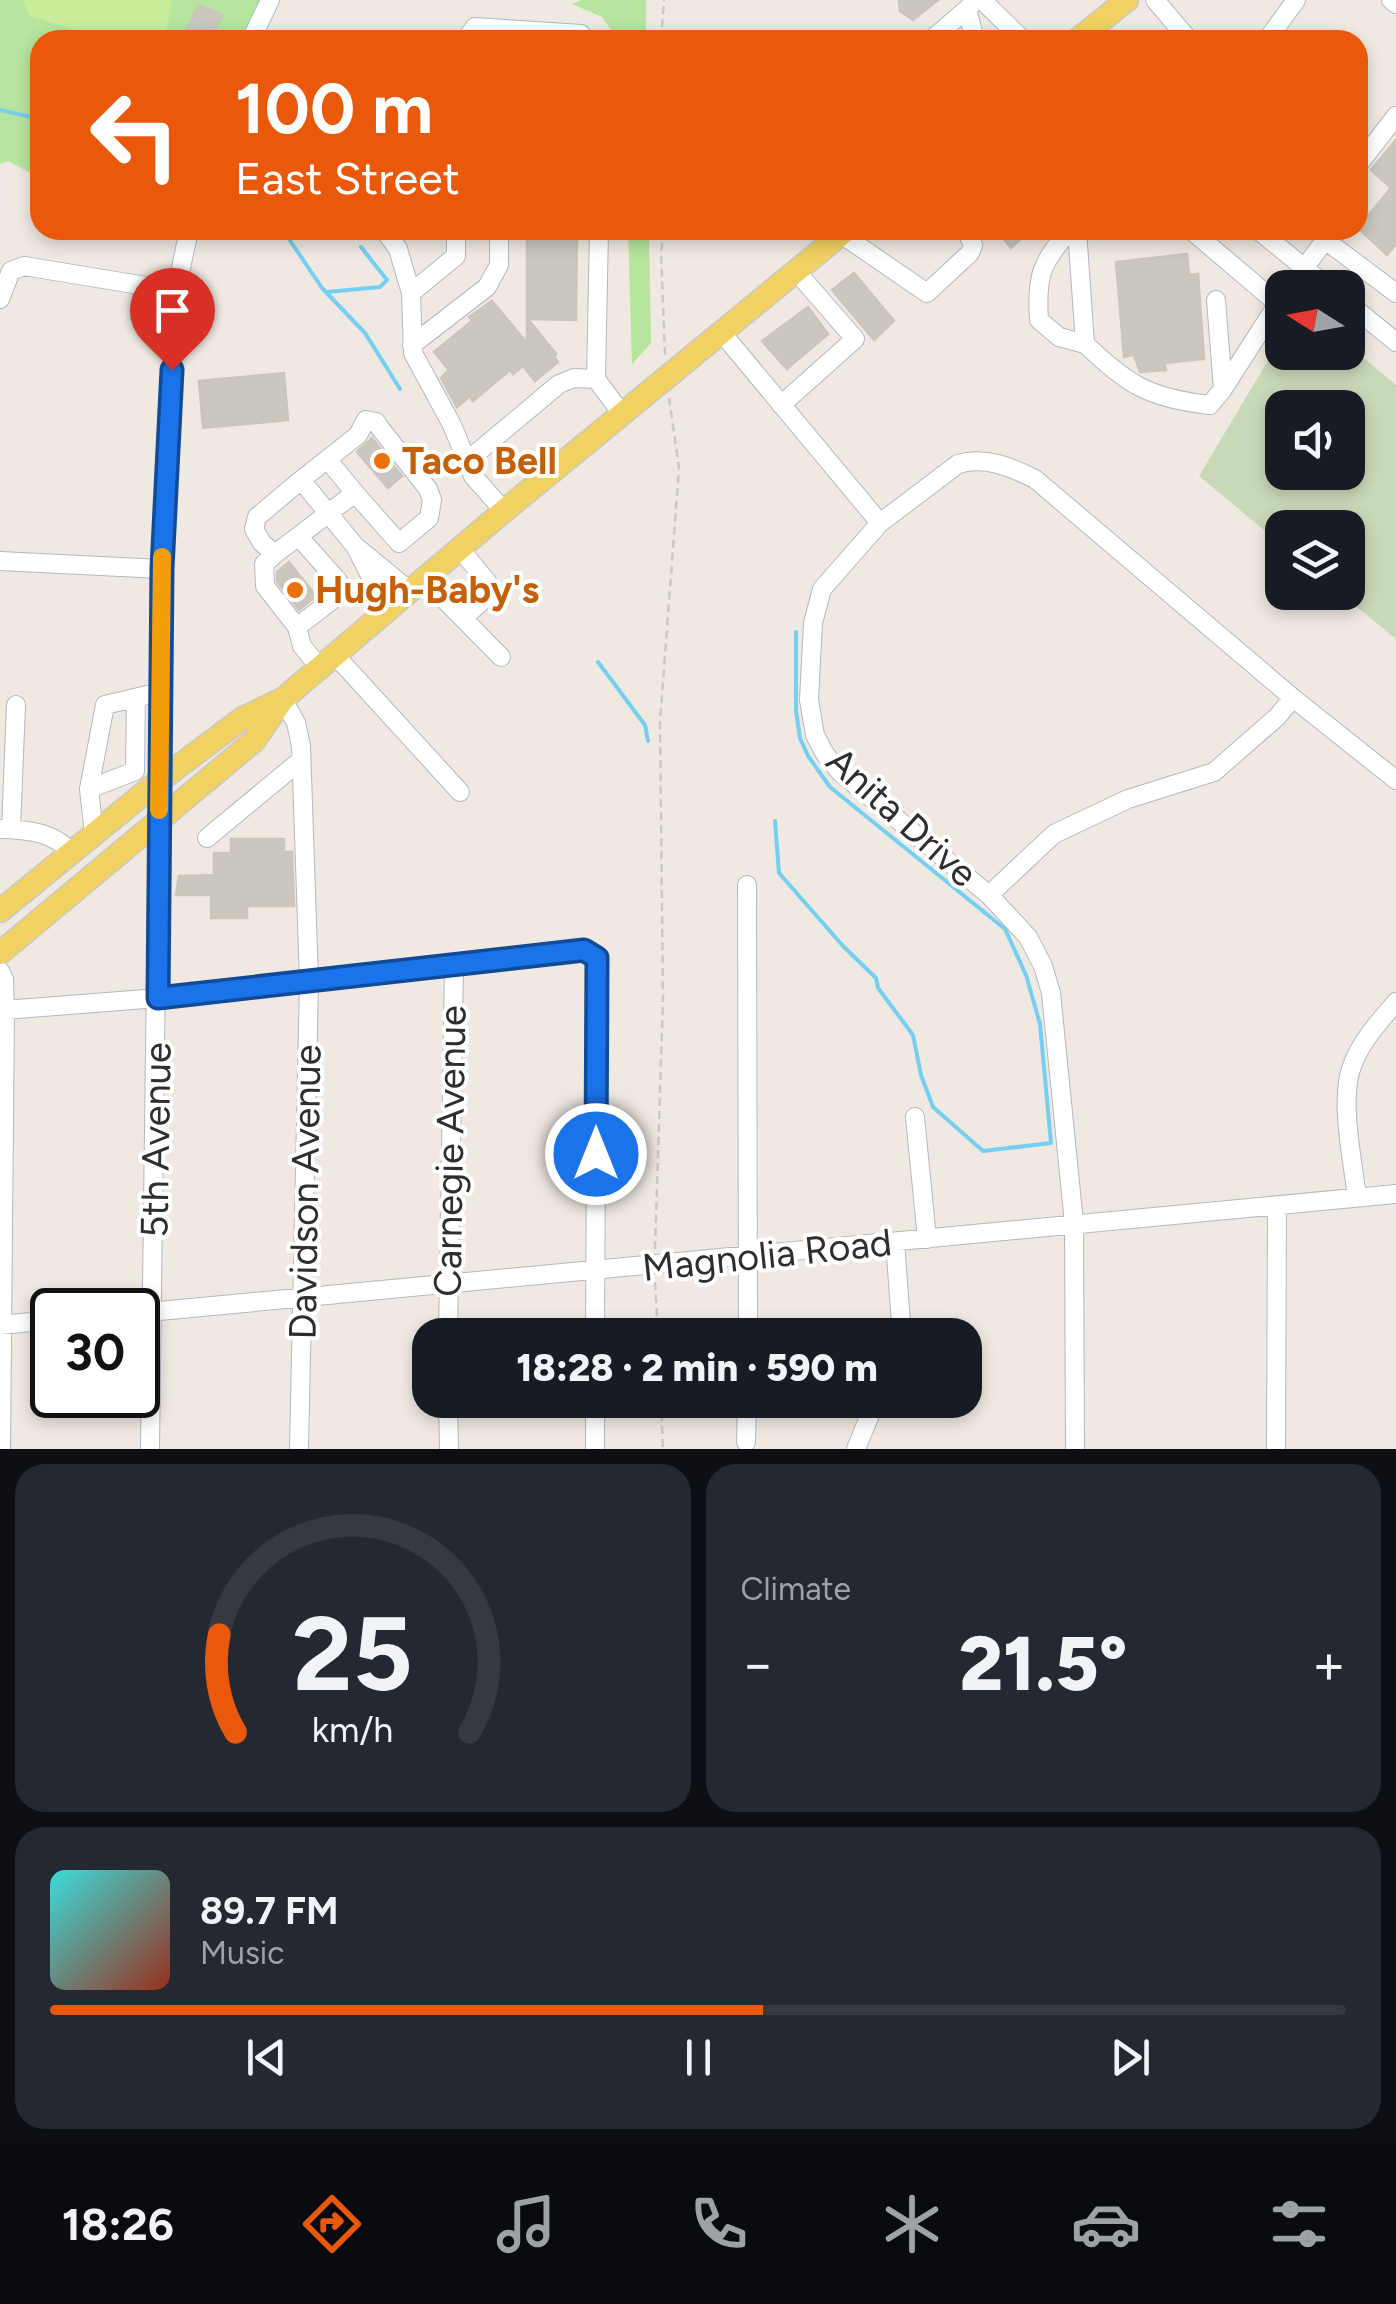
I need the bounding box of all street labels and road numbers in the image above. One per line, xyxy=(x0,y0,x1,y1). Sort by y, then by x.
street label: Anita Drive xyxy=(817,737,987,897)
street label: Carnegie Avenue xyxy=(424,1005,476,1297)
street label: 5th Avenue xyxy=(131,1042,181,1238)
street label: Davidson Avenue xyxy=(279,1044,331,1340)
street label: Magnolia Road xyxy=(640,1219,894,1291)

